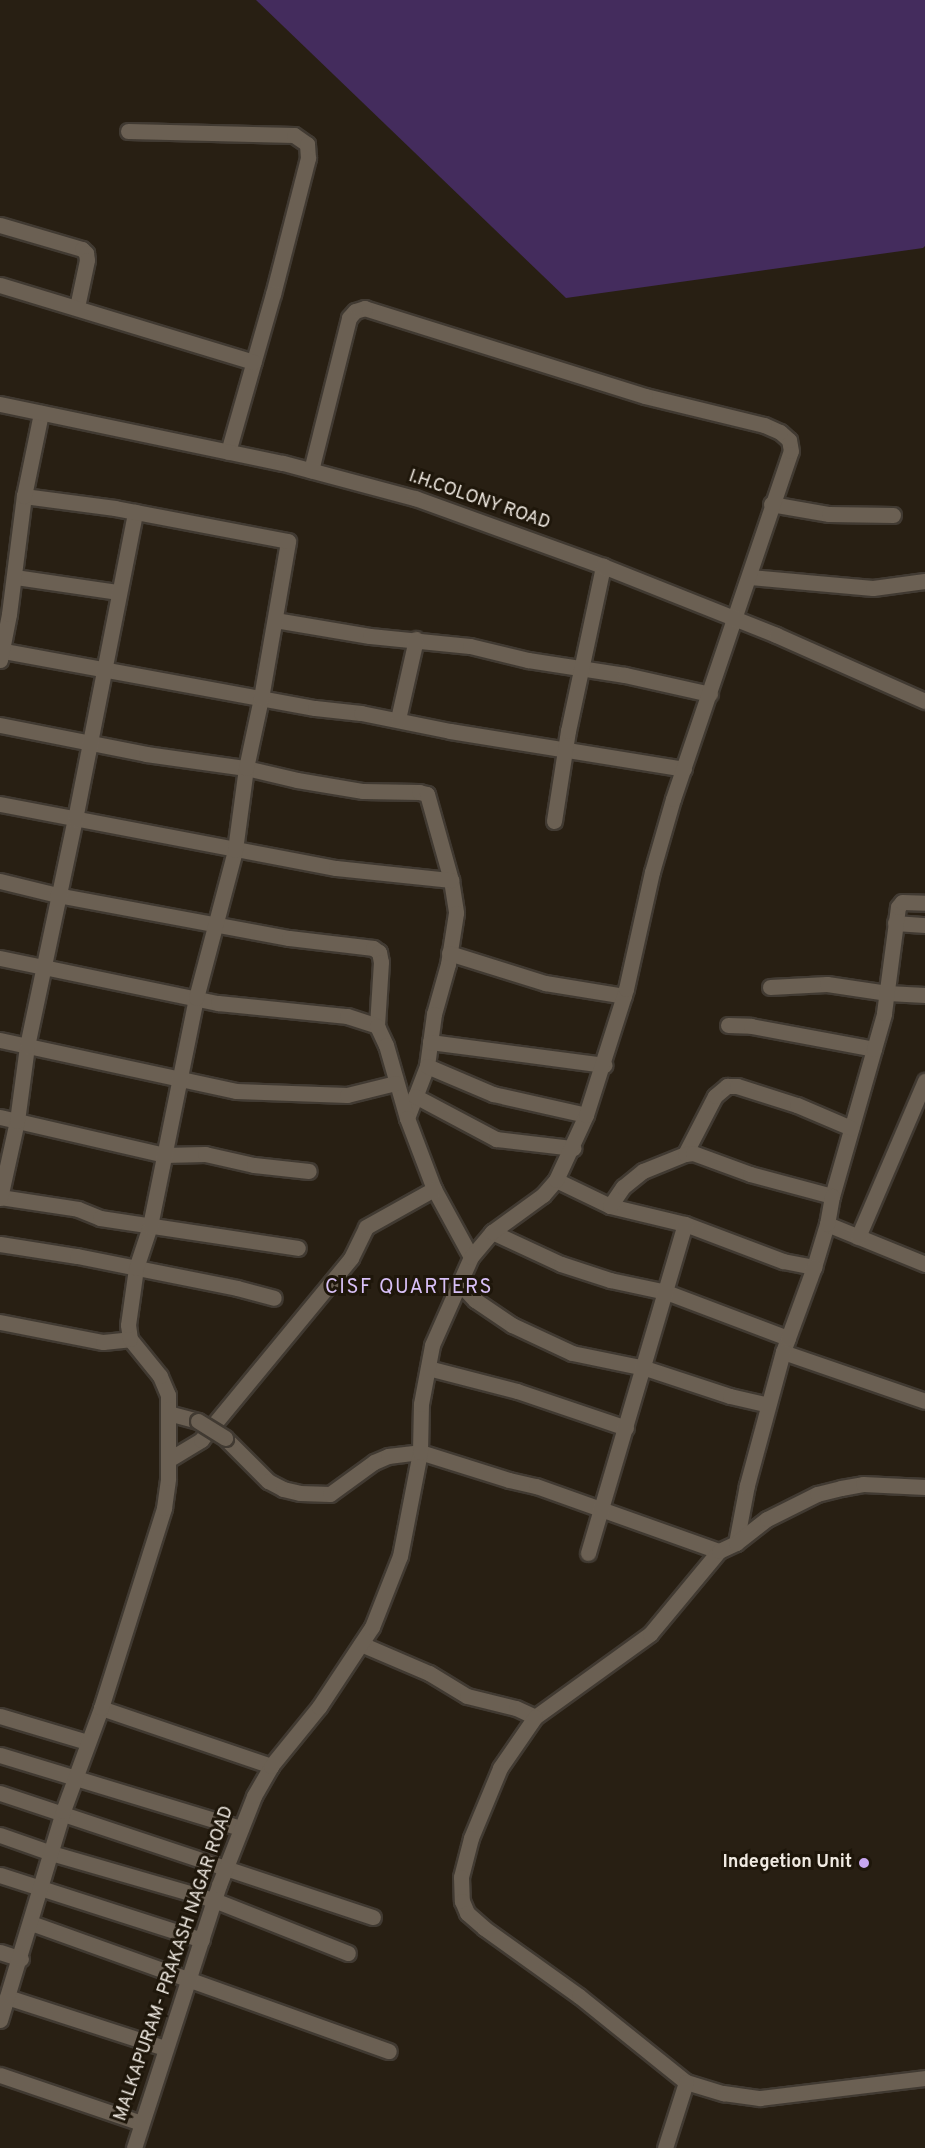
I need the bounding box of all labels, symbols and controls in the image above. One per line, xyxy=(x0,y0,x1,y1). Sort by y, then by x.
street label: I.H.COLONY ROAD xyxy=(405,467,553,535)
district label: CISF QUARTERS xyxy=(325,1276,493,1300)
street label: MALKAPURAM- PRAKASH NAGAR ROAD xyxy=(111,1804,239,2124)
place label: Indegetion Unit xyxy=(722,1852,852,1874)
marker: Indegetion Unit xyxy=(857,1856,871,1870)

